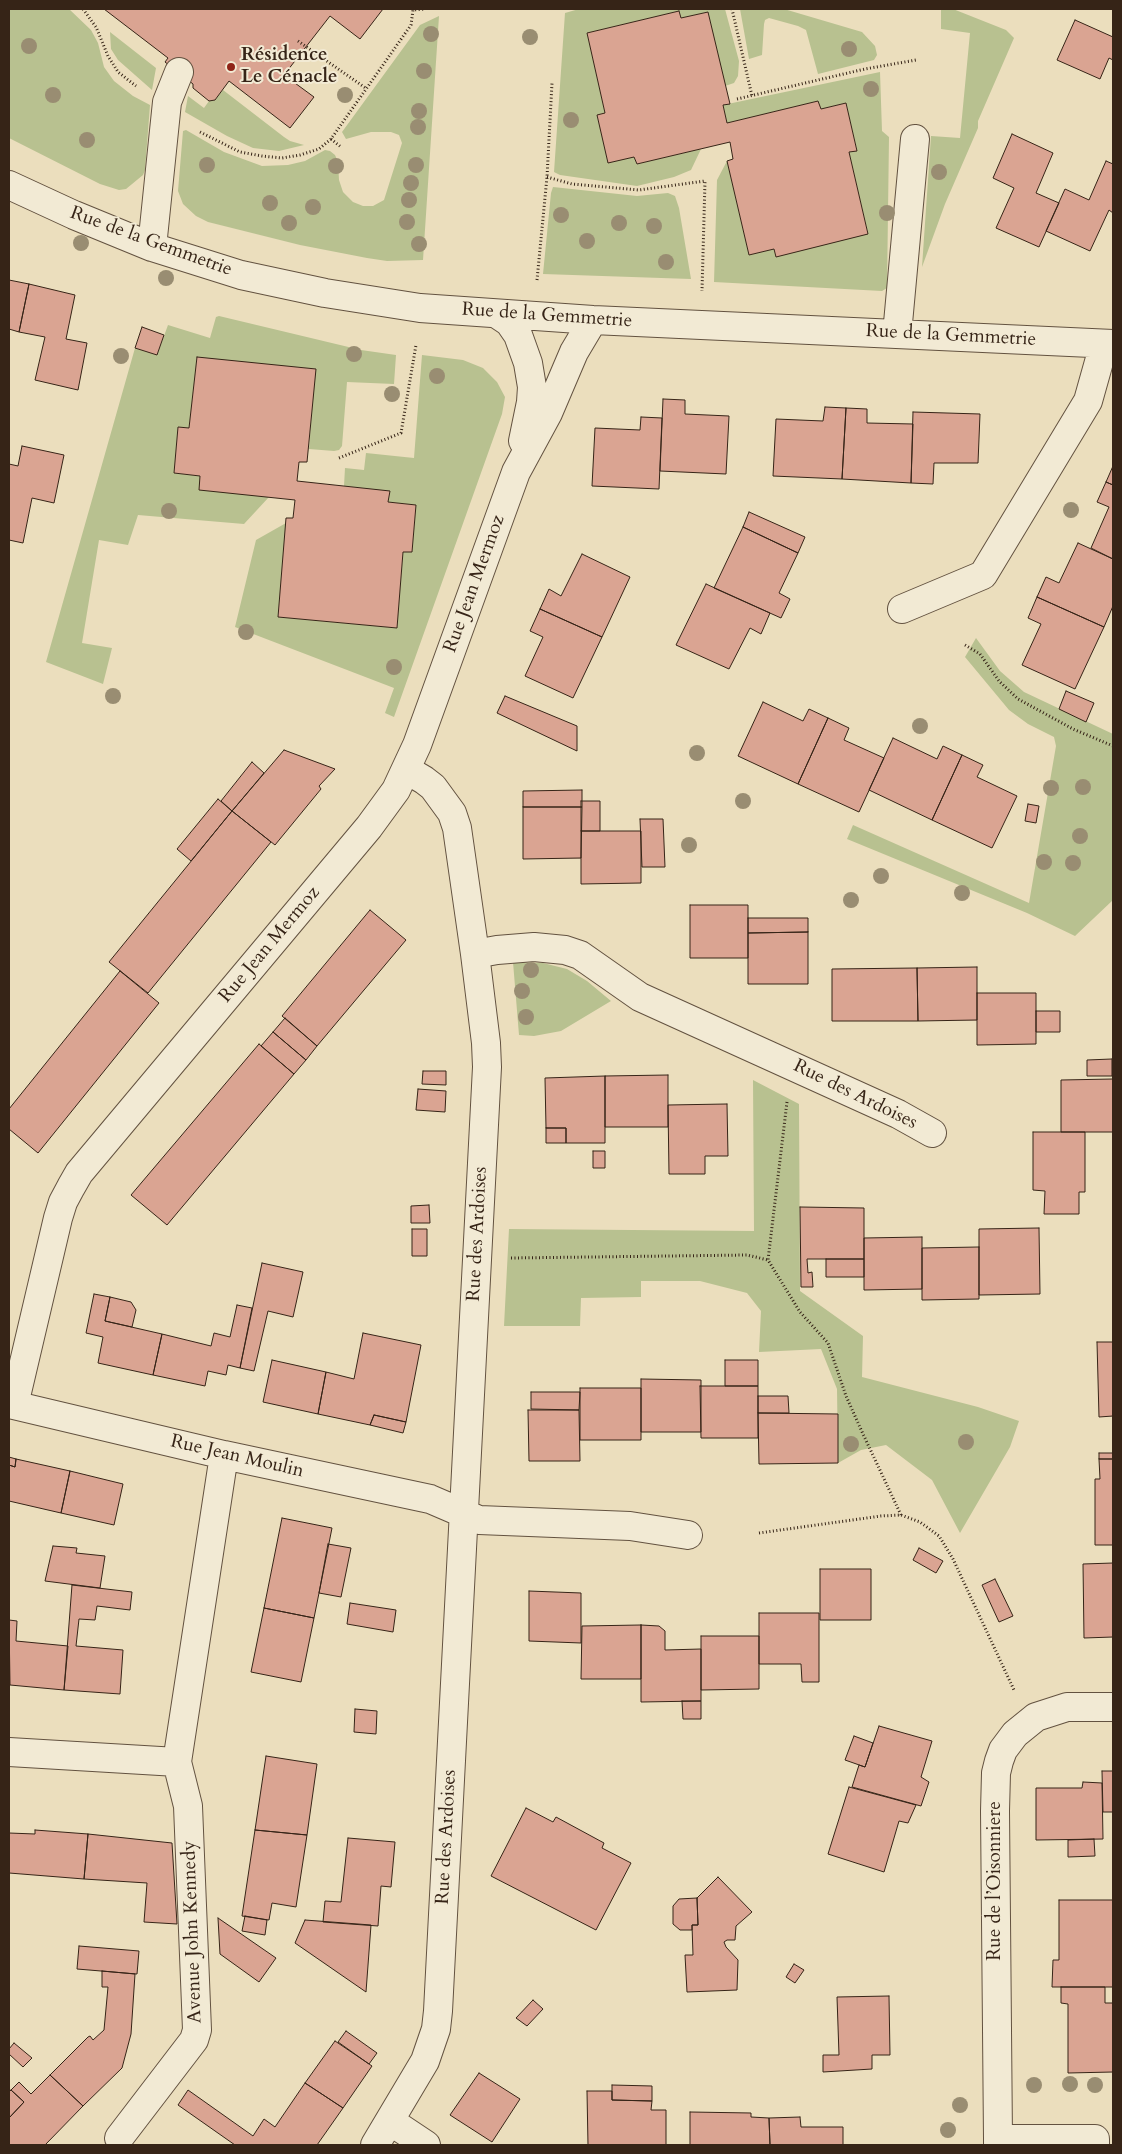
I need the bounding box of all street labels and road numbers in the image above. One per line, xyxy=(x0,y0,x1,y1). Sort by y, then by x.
street label: Rue de la Gemmetrie xyxy=(67,202,235,282)
street label: Rue de la Gemmetrie xyxy=(461,299,633,333)
street label: Rue de la Gemmetrie xyxy=(865,320,1037,352)
street label: Rue Jean Mermoz xyxy=(440,512,510,656)
street label: Rue Jean Mermoz xyxy=(215,882,325,1008)
street label: Rue des Ardoises xyxy=(789,1055,921,1135)
street label: Rue des Ardoises xyxy=(463,1166,493,1302)
street label: Rue Jean Moulin xyxy=(168,1431,306,1483)
street label: Rue des Ardoises xyxy=(432,1769,462,1905)
street label: Rue de l’Oisonniere xyxy=(985,1801,1007,1961)
street label: Avenue John Kennedy xyxy=(178,1840,208,2024)

